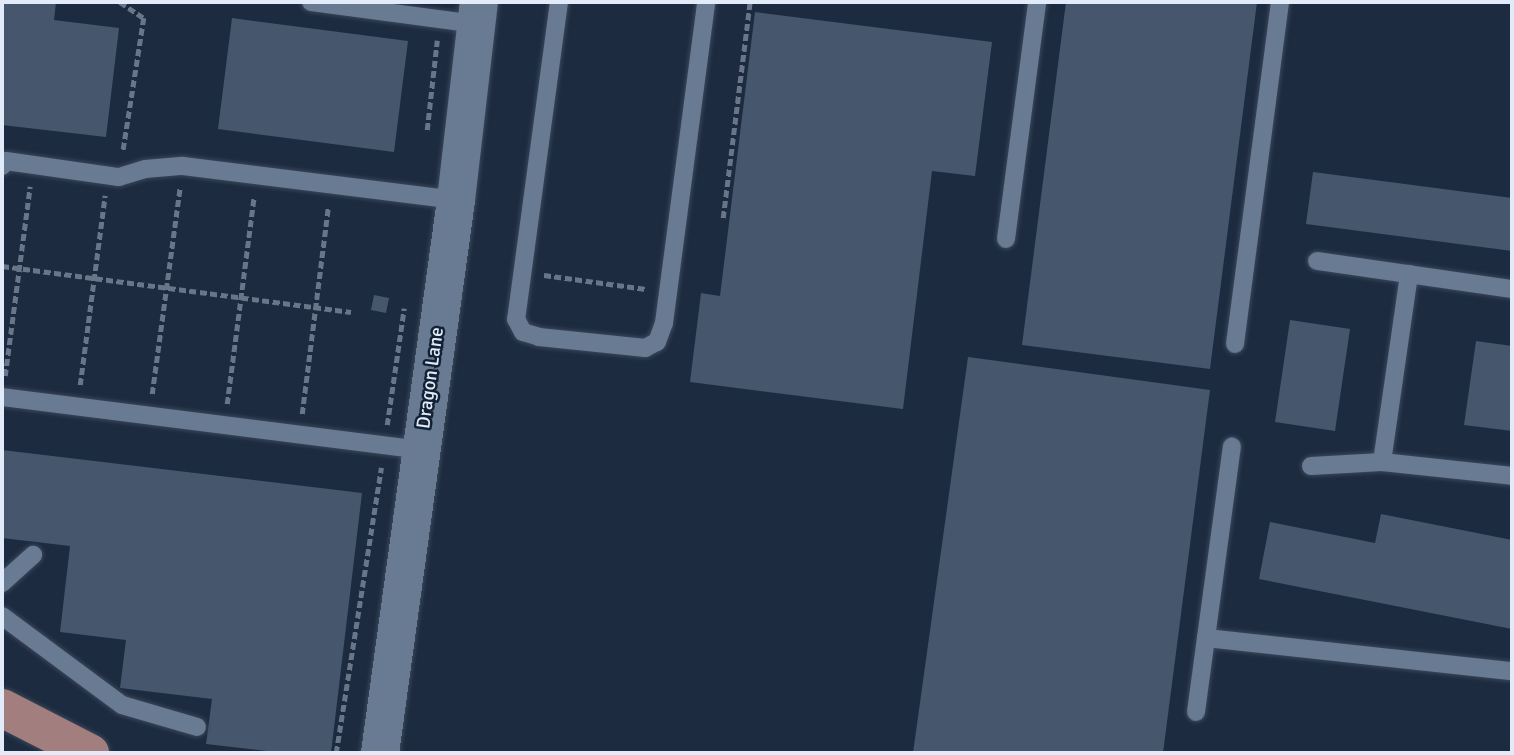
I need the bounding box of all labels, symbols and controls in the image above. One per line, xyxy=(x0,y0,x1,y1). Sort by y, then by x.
street label: Dragon Lane xyxy=(413,326,449,430)

